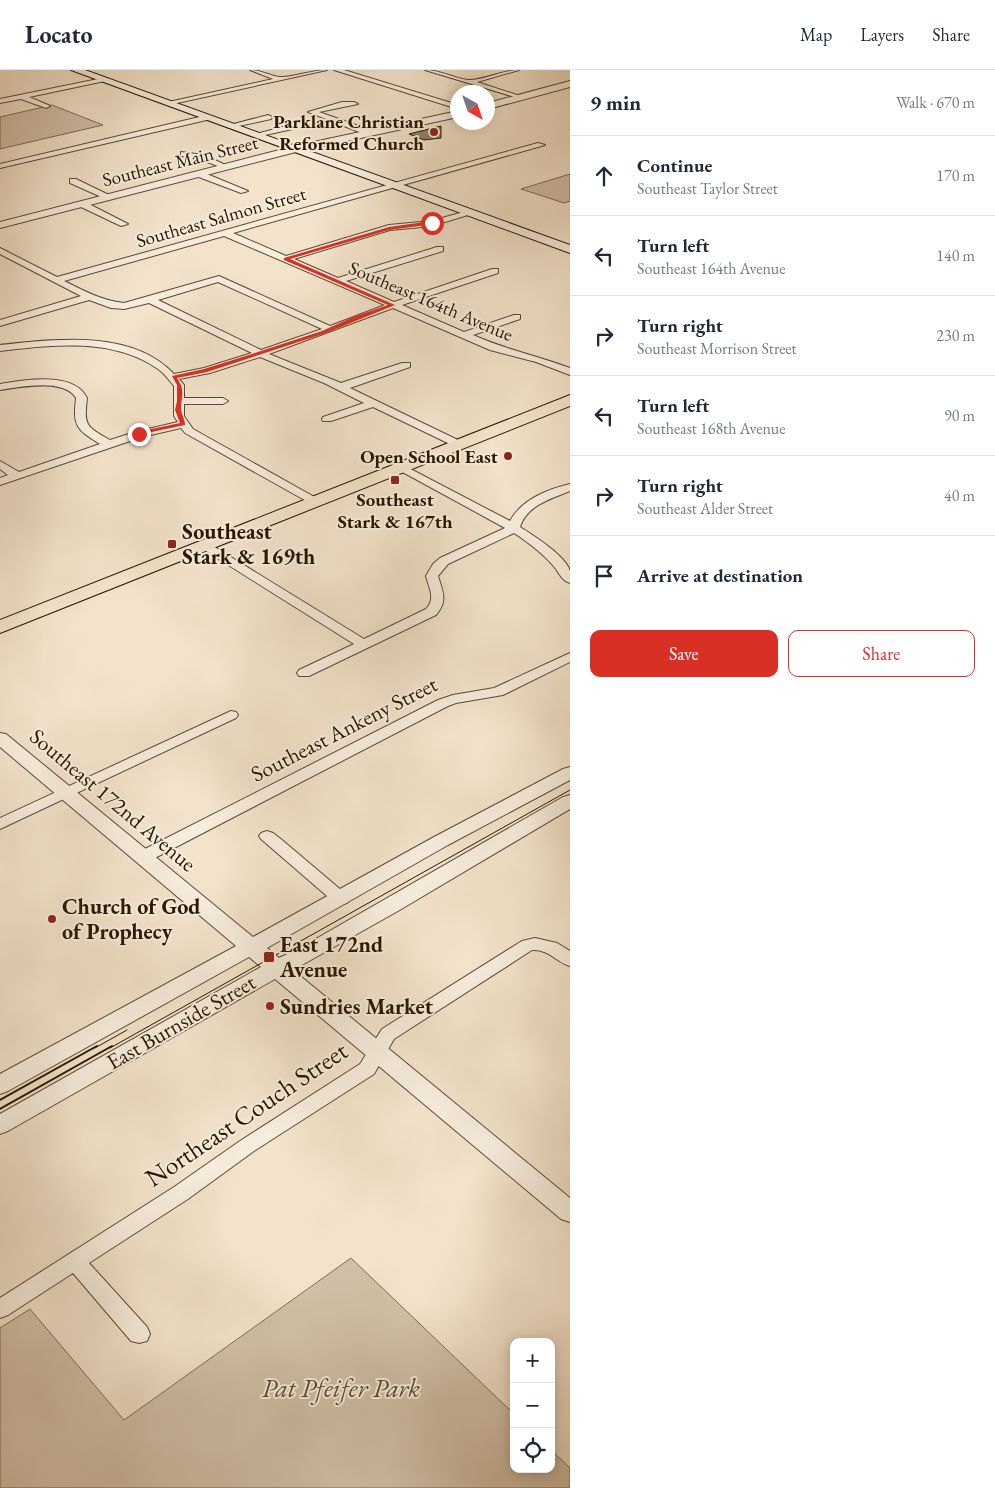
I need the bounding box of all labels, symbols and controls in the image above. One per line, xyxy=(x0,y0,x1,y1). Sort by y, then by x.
text: Locato xyxy=(25,19,93,50)
text: Map xyxy=(800,23,832,46)
text: Layers xyxy=(860,23,904,46)
text: Share xyxy=(932,23,970,46)
north arrow xyxy=(450,85,495,130)
text: 9 min xyxy=(590,89,641,116)
text: Walk · 670 m xyxy=(896,92,975,113)
place label: Parklane Christian Reformed Church xyxy=(273,109,424,156)
marker: Parklane Christian Reformed Church xyxy=(428,126,440,138)
street label: Southeast Main Street xyxy=(100,130,260,192)
text: Continue xyxy=(637,153,712,178)
icon: ahead xyxy=(590,162,618,190)
text: 170 m xyxy=(936,165,975,186)
text: Southeast Taylor Street xyxy=(637,178,778,199)
street label: Southeast Salmon Street xyxy=(133,181,309,253)
route start xyxy=(421,212,444,235)
text: Turn left xyxy=(637,233,709,258)
icon: left xyxy=(590,242,618,270)
text: 140 m xyxy=(936,245,975,266)
street label: Southeast 164th Avenue xyxy=(345,255,517,347)
text: Southeast 164th Avenue xyxy=(637,258,786,279)
text: Turn right xyxy=(637,313,723,338)
icon: right xyxy=(590,322,618,350)
text: 230 m xyxy=(936,325,975,346)
text: Southeast Morrison Street xyxy=(637,338,797,359)
text: Turn left xyxy=(637,393,709,418)
icon: left xyxy=(590,402,618,430)
text: 90 m xyxy=(944,405,975,426)
text: Southeast 168th Avenue xyxy=(637,418,786,439)
route end xyxy=(128,423,151,446)
place label: Open School East xyxy=(360,444,498,469)
marker: Open School East xyxy=(502,450,514,462)
text: Turn right xyxy=(637,473,723,498)
marker: Southeast Stark & 167th xyxy=(389,474,401,486)
icon: right xyxy=(590,482,618,510)
text: 40 m xyxy=(944,485,975,506)
place label: Southeast Stark & 167th xyxy=(337,487,453,534)
text: Southeast Alder Street xyxy=(637,498,773,519)
place label: Southeast Stark & 169th xyxy=(182,517,315,571)
marker: Southeast Stark & 169th xyxy=(166,538,178,550)
icon: arrive xyxy=(590,562,618,590)
text: Arrive at destination xyxy=(637,563,803,588)
button: Save xyxy=(590,630,778,677)
button: Share xyxy=(788,630,975,677)
street label: Southeast Ankeny Street xyxy=(246,669,442,789)
street label: Southeast 172nd Avenue xyxy=(24,722,203,878)
place label: Church of God of Prophecy xyxy=(62,892,200,946)
marker: Church of God of Prophecy xyxy=(46,913,58,925)
place label: East 172nd Avenue xyxy=(279,930,383,984)
marker: East 172nd Avenue xyxy=(262,950,276,964)
street label: East Burnside Street xyxy=(101,968,261,1076)
place label: Sundries Market xyxy=(280,992,434,1021)
marker: Sundries Market xyxy=(264,1000,276,1012)
street label: Northeast Couch Street xyxy=(138,1034,354,1194)
map controls xyxy=(510,1338,555,1473)
button: + xyxy=(510,1338,555,1383)
park label: Pat Pfeifer Park xyxy=(262,1371,420,1405)
button: − xyxy=(510,1383,555,1428)
button: locate xyxy=(510,1428,555,1473)

